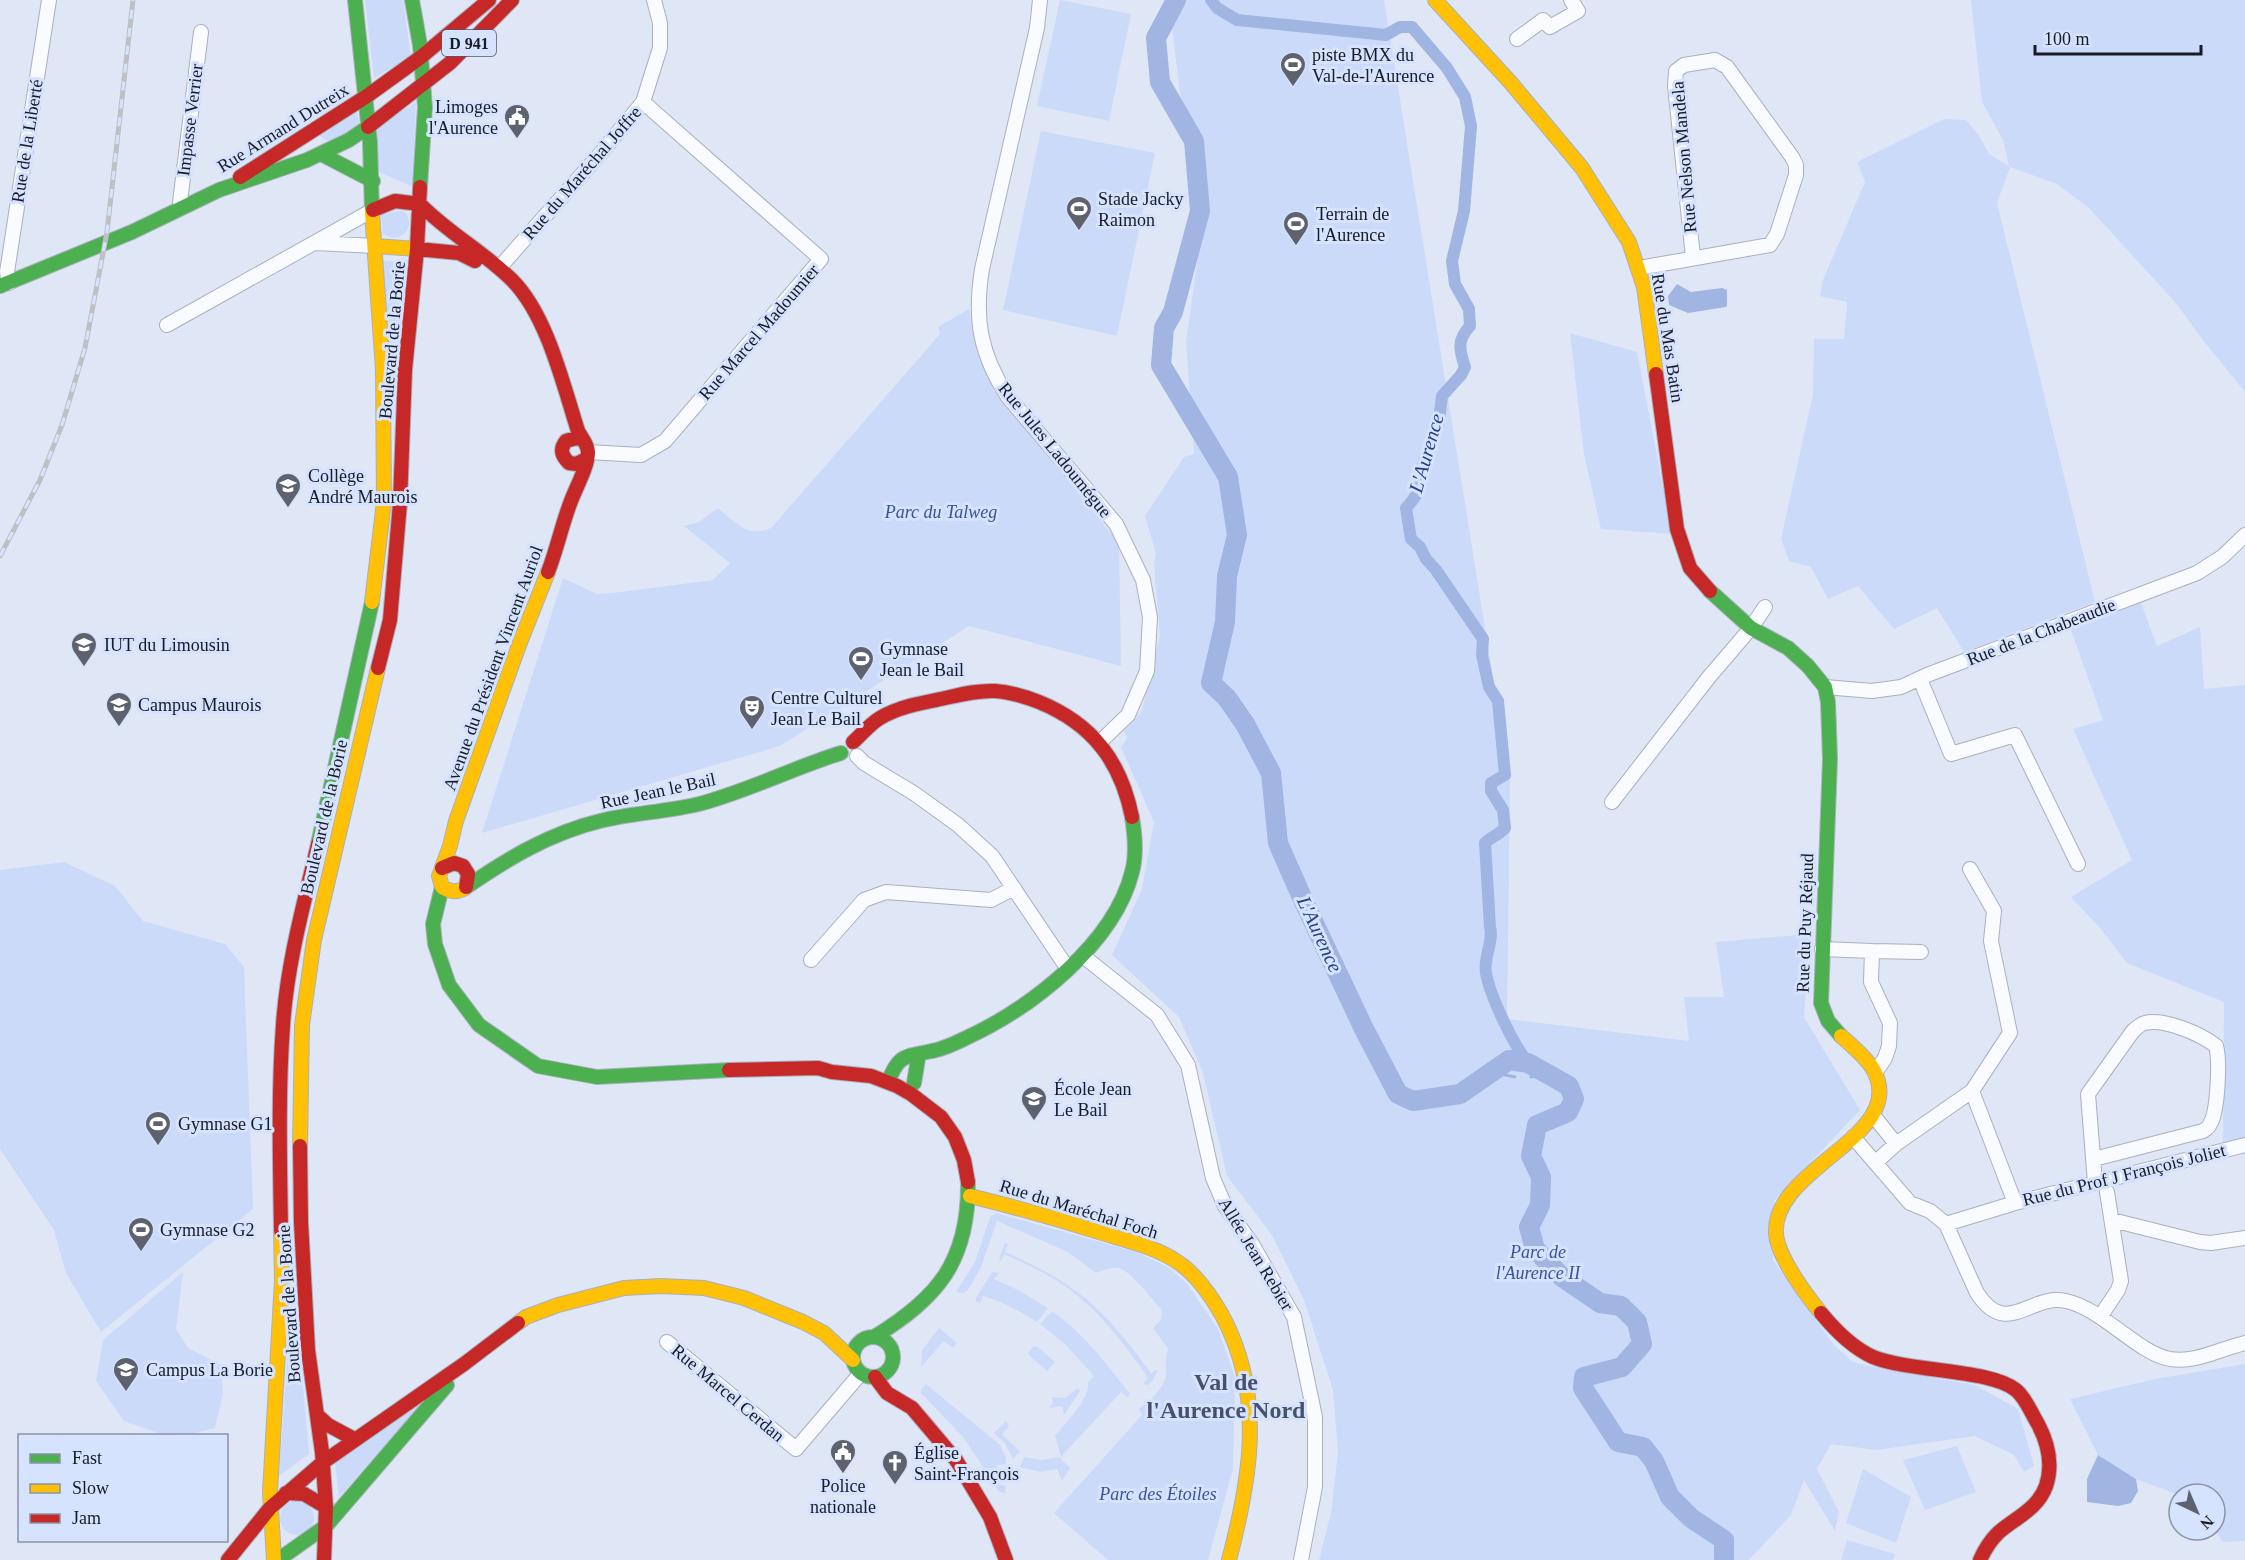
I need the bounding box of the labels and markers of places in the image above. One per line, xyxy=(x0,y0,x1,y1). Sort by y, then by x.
place label: piste BMX du Val-de-l'Aurence xyxy=(1312,45,1434,86)
sports icon: piste BMX du Val-de-l'Aurence xyxy=(1278,50,1308,88)
place label: Limoges l'Aurence xyxy=(429,97,498,138)
public building icon: Limoges l'Aurence xyxy=(502,102,532,140)
place label: Stade Jacky Raimon xyxy=(1098,189,1183,230)
sports icon: Stade Jacky Raimon xyxy=(1064,194,1094,232)
place label: Terrain de l'Aurence xyxy=(1316,204,1389,245)
sports icon: Terrain de l'Aurence xyxy=(1281,209,1311,247)
place label: Collège André Maurois xyxy=(308,466,417,507)
school or university icon: Collège André Maurois xyxy=(273,471,303,509)
school or university icon: IUT du Limousin xyxy=(69,630,99,668)
place label: IUT du Limousin xyxy=(104,635,230,655)
place label: Gymnase Jean le Bail xyxy=(880,639,964,680)
sports icon: Gymnase Jean le Bail xyxy=(846,644,876,682)
place label: Centre Culturel Jean Le Bail xyxy=(771,688,882,729)
school or university icon: Campus Maurois xyxy=(104,690,134,728)
theatre icon: Centre Culturel Jean Le Bail xyxy=(737,693,767,731)
place label: Campus Maurois xyxy=(138,695,262,715)
place label: École Jean Le Bail xyxy=(1054,1078,1131,1120)
school or university icon: École Jean Le Bail xyxy=(1019,1084,1049,1122)
sports icon: Gymnase G1 xyxy=(143,1109,173,1147)
place label: Gymnase G1 xyxy=(178,1114,272,1134)
sports icon: Gymnase G2 xyxy=(126,1215,156,1253)
place label: Gymnase G2 xyxy=(160,1220,254,1240)
school or university icon: Campus La Borie xyxy=(111,1355,141,1393)
place label: Campus La Borie xyxy=(146,1360,273,1380)
public building icon: Police nationale xyxy=(828,1437,858,1475)
place label: Église Saint-François xyxy=(914,1442,1019,1484)
church icon: Église Saint-François xyxy=(880,1448,910,1486)
place label: Police nationale xyxy=(810,1476,876,1517)

